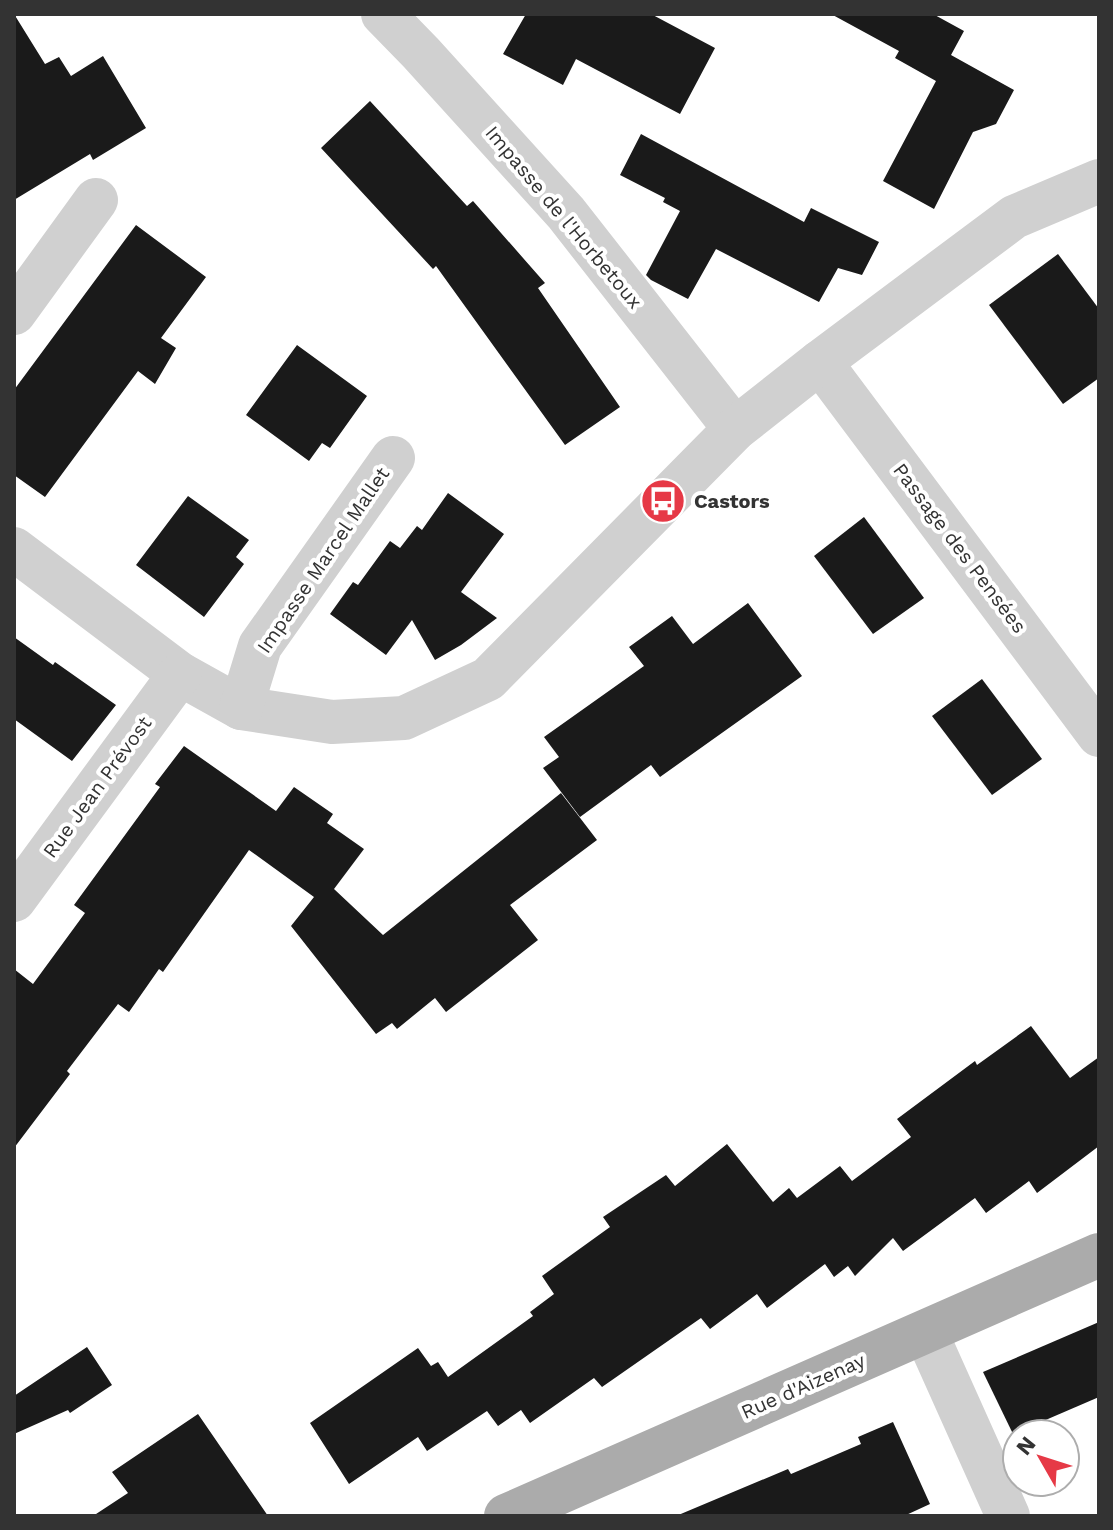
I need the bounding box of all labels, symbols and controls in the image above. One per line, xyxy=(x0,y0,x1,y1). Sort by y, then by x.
street label: Impasse de l'Horbetoux xyxy=(480,121,648,313)
street label: Passage des Pensées xyxy=(888,458,1032,638)
street label: Impasse Marcel Mallet xyxy=(252,462,395,658)
bus stop icon: Castors xyxy=(639,477,687,525)
place label: Castors xyxy=(694,489,770,513)
street label: Rue Jean Prévost xyxy=(38,711,157,862)
street label: Rue d'Aizenay xyxy=(737,1348,869,1424)
north arrow xyxy=(1001,1418,1081,1498)
text: N xyxy=(1011,1432,1041,1460)

